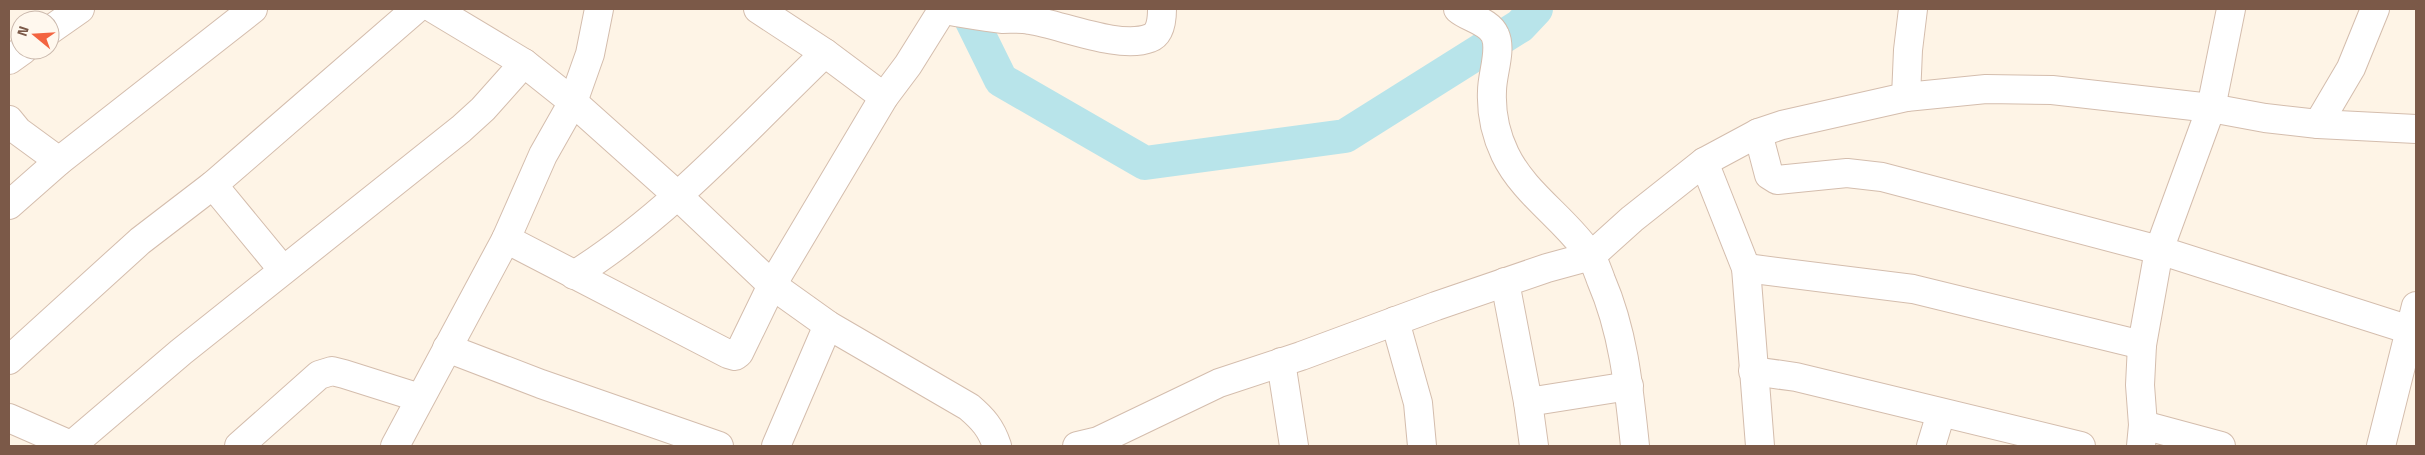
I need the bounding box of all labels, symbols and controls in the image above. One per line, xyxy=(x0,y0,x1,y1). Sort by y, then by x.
north arrow xyxy=(10,10,60,60)
text: N xyxy=(11,23,34,39)

